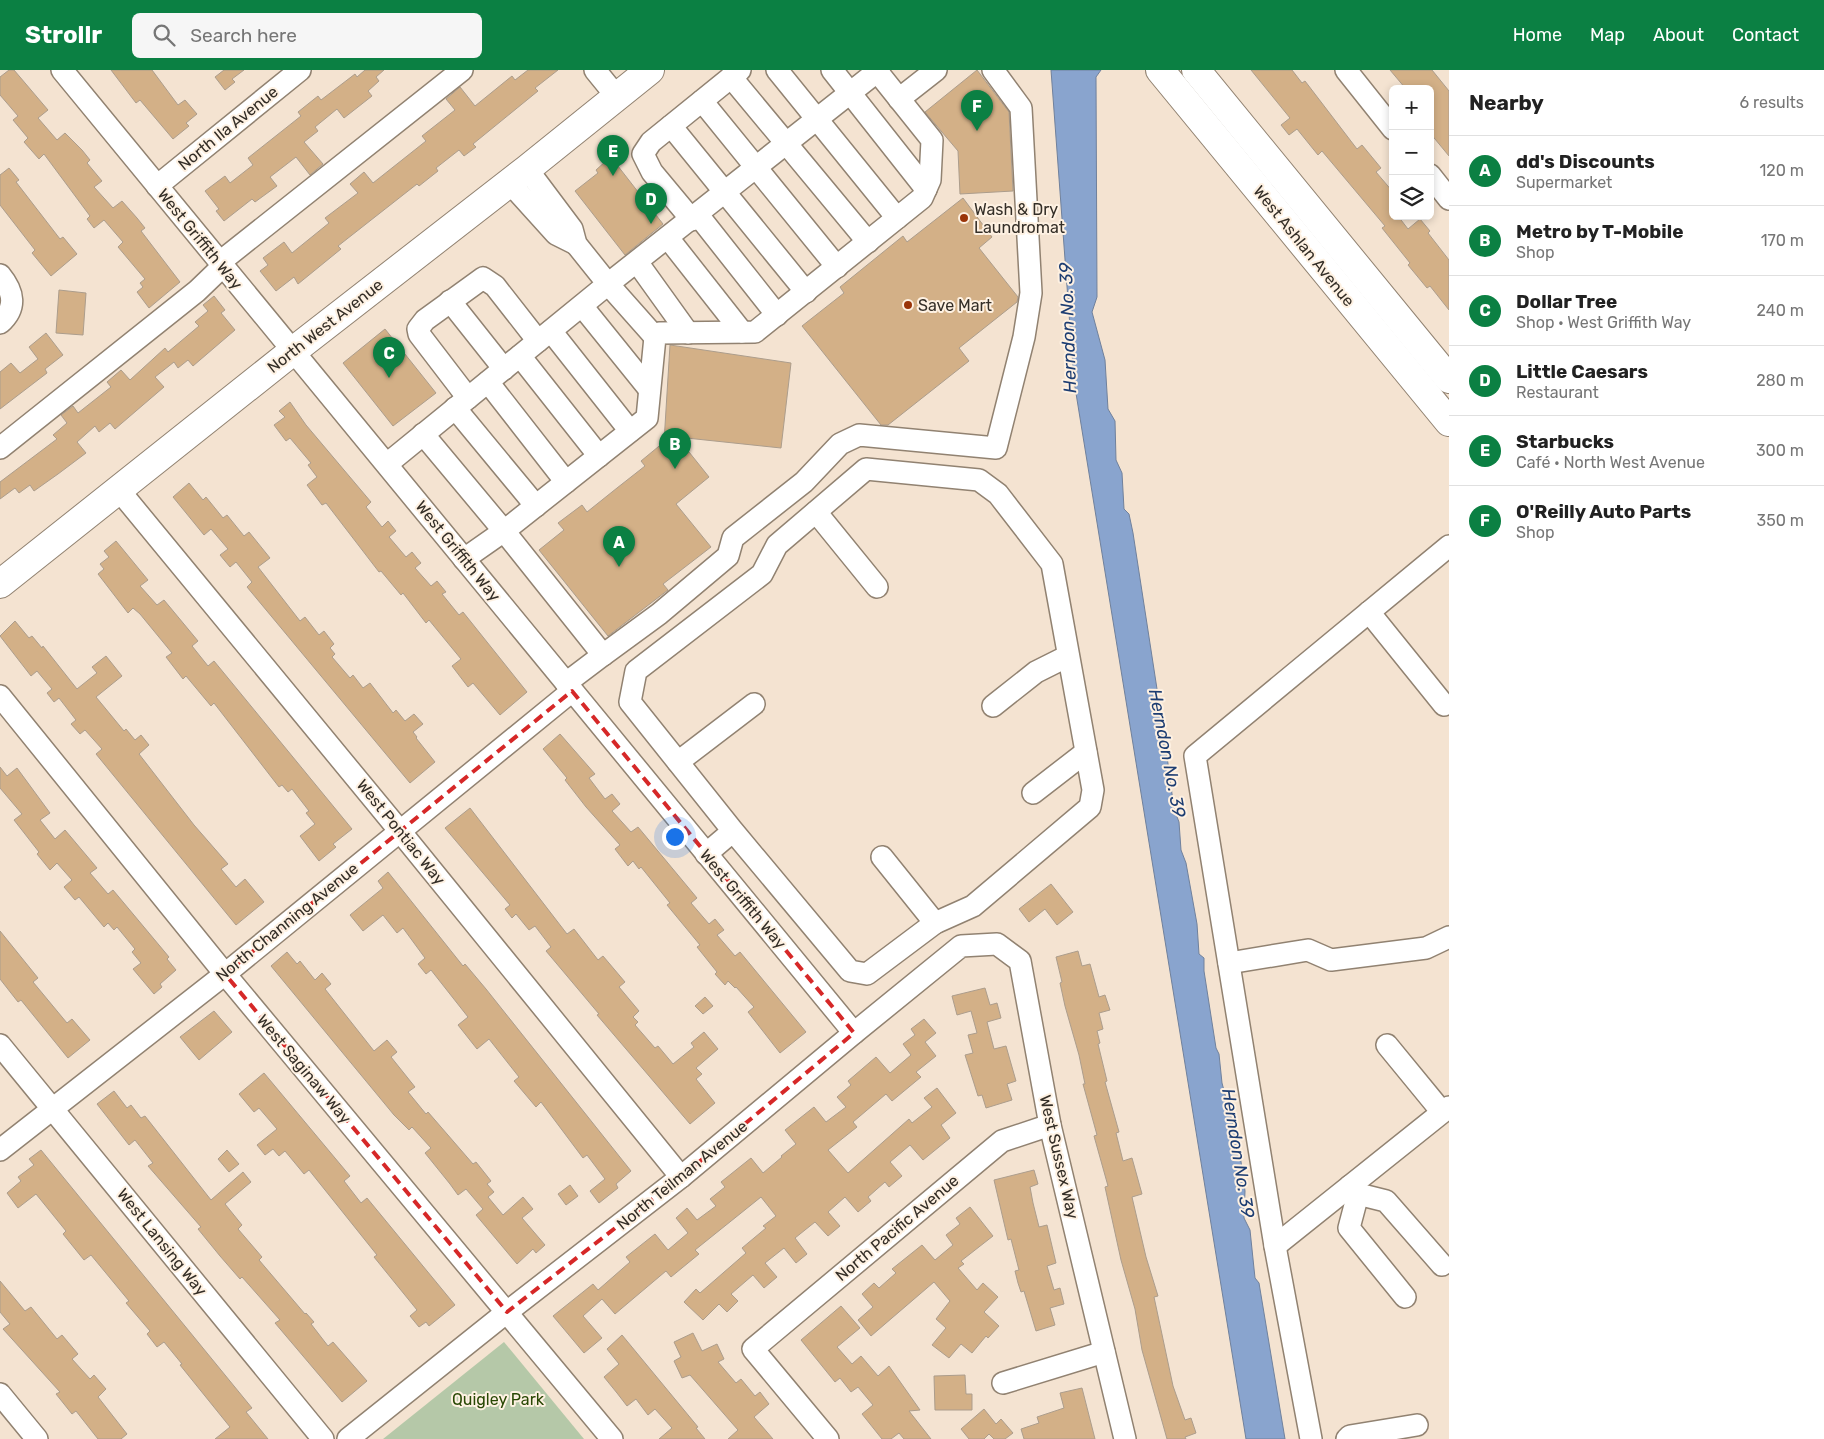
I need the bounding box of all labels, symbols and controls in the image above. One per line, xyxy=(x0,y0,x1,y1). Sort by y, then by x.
search box xyxy=(132,13,482,58)
text: Strollr xyxy=(25,21,102,49)
icon: search xyxy=(150,21,178,49)
text: Search here xyxy=(190,24,297,47)
text: Home xyxy=(1513,24,1562,46)
text: Map xyxy=(1590,24,1625,46)
text: About xyxy=(1653,24,1704,46)
text: Contact xyxy=(1732,24,1799,46)
street label: North Ila Avenue xyxy=(174,82,282,174)
map controls xyxy=(1389,85,1434,220)
button: + xyxy=(1389,85,1434,130)
pin: F xyxy=(961,90,993,131)
text: Nearby xyxy=(1469,90,1544,115)
text: 6 results xyxy=(1739,93,1804,112)
button: − xyxy=(1389,130,1434,175)
pin: E xyxy=(597,135,629,176)
text: dd's Discounts xyxy=(1516,150,1655,173)
text: A xyxy=(1479,161,1491,180)
text: 120 m xyxy=(1759,161,1804,180)
text: Supermarket xyxy=(1516,173,1612,192)
button: layers xyxy=(1389,175,1434,220)
street label: West Ashlan Avenue xyxy=(1249,182,1359,310)
pin: D xyxy=(635,183,667,224)
street label: West Griffith Way xyxy=(154,185,246,293)
place label: Wash & Dry Laundromat xyxy=(974,200,1065,237)
marker: Wash & Dry Laundromat xyxy=(958,212,970,224)
text: Metro by T-Mobile xyxy=(1516,220,1683,243)
text: B xyxy=(1479,231,1491,250)
text: 170 m xyxy=(1761,231,1804,250)
text: Shop xyxy=(1516,243,1554,262)
water label: Herndon No. 39 xyxy=(1055,262,1081,393)
street label: North West Avenue xyxy=(263,275,387,377)
text: Dollar Tree xyxy=(1516,290,1617,313)
place label: Save Mart xyxy=(918,296,992,315)
marker: Save Mart xyxy=(902,299,914,311)
text: C xyxy=(1479,301,1491,320)
text: 240 m xyxy=(1757,301,1804,320)
text: Shop · West Griffith Way xyxy=(1516,313,1691,332)
pin: C xyxy=(373,337,405,378)
text: Little Caesars xyxy=(1516,360,1648,383)
text: D xyxy=(1479,371,1491,390)
text: 280 m xyxy=(1756,371,1804,390)
text: Restaurant xyxy=(1516,383,1599,402)
pin: B xyxy=(659,428,691,469)
text: Starbucks xyxy=(1516,430,1614,453)
text: E xyxy=(1480,441,1490,460)
text: 300 m xyxy=(1756,441,1804,460)
text: Café · North West Avenue xyxy=(1516,453,1705,472)
street label: West Griffith Way xyxy=(412,497,504,605)
text: O'Reilly Auto Parts xyxy=(1516,500,1691,523)
text: F xyxy=(1480,511,1490,530)
text: 350 m xyxy=(1757,511,1804,530)
text: Shop xyxy=(1516,523,1554,542)
pin: A xyxy=(603,526,635,567)
water label: Herndon No. 39 xyxy=(1144,687,1190,819)
street label: West Pontiac Way xyxy=(353,775,449,889)
your location xyxy=(662,824,688,850)
street label: West Griffith Way xyxy=(696,845,790,953)
street label: North Channing Avenue xyxy=(212,859,362,985)
street label: West Saginaw Way xyxy=(253,1011,355,1128)
water label: Herndon No. 39 xyxy=(1217,1087,1259,1219)
street label: West Sussex Way xyxy=(1035,1093,1083,1221)
street label: North Teilman Avenue xyxy=(613,1116,751,1234)
street label: North Pacific Avenue xyxy=(831,1171,963,1285)
street label: West Lansing Way xyxy=(113,1185,211,1299)
park label: Quigley Park xyxy=(452,1390,545,1409)

